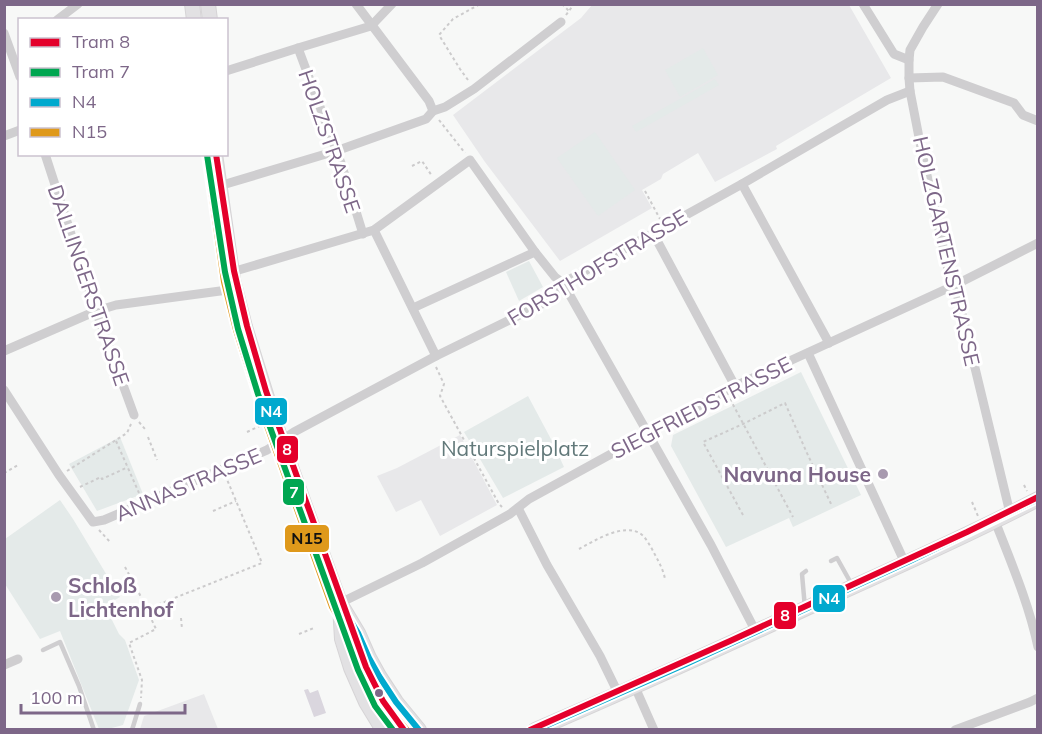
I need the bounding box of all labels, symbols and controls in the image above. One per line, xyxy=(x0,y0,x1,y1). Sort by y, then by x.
legend xyxy=(18,18,228,156)
text: Tram 8 xyxy=(72,30,130,53)
text: Tram 7 xyxy=(72,60,130,83)
street label: HOLZSTRASSE xyxy=(293,66,367,216)
text: N4 xyxy=(72,90,96,113)
text: N15 xyxy=(72,120,107,143)
street label: HOLZGARTENSTRASSE xyxy=(908,134,986,368)
street label: DALLINGERSTRASSE xyxy=(42,181,136,389)
street label: FORSTHOFSTRASSE xyxy=(503,203,691,331)
street label: SIEGFRIEDSTRASSE xyxy=(606,350,796,464)
line badge: N4 xyxy=(254,397,288,426)
text: N4 xyxy=(260,401,282,421)
line badge: 8 xyxy=(276,435,299,464)
park label: Naturspielplatz xyxy=(441,435,589,461)
text: 8 xyxy=(282,439,292,459)
street label: ANNASTRASSE xyxy=(111,442,265,526)
place label: Navuna House xyxy=(724,461,871,487)
marker: Navuna House xyxy=(876,467,890,481)
line badge: 7 xyxy=(282,478,305,506)
text: 7 xyxy=(289,482,299,502)
line badge: N15 xyxy=(284,524,330,553)
text: N15 xyxy=(291,528,323,548)
place label: Schloß Lichtenhof xyxy=(68,572,175,622)
line badge: N4 xyxy=(812,584,846,613)
text: N4 xyxy=(818,588,840,608)
marker: Schloß Lichtenhof xyxy=(49,590,63,604)
line badge: 8 xyxy=(773,601,797,630)
text: 8 xyxy=(780,605,790,625)
scale bar xyxy=(21,677,184,715)
text: 100 m xyxy=(30,686,83,709)
unlabelled marker xyxy=(373,687,385,699)

